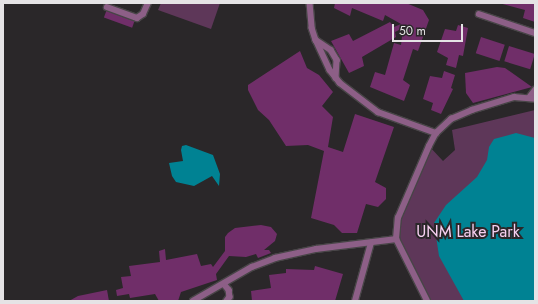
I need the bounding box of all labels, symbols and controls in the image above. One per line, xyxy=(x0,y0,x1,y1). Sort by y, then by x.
scale bar xyxy=(394,16,465,42)
text: 50 m xyxy=(399,22,426,40)
park label: UNM Lake Park xyxy=(416,222,520,242)

